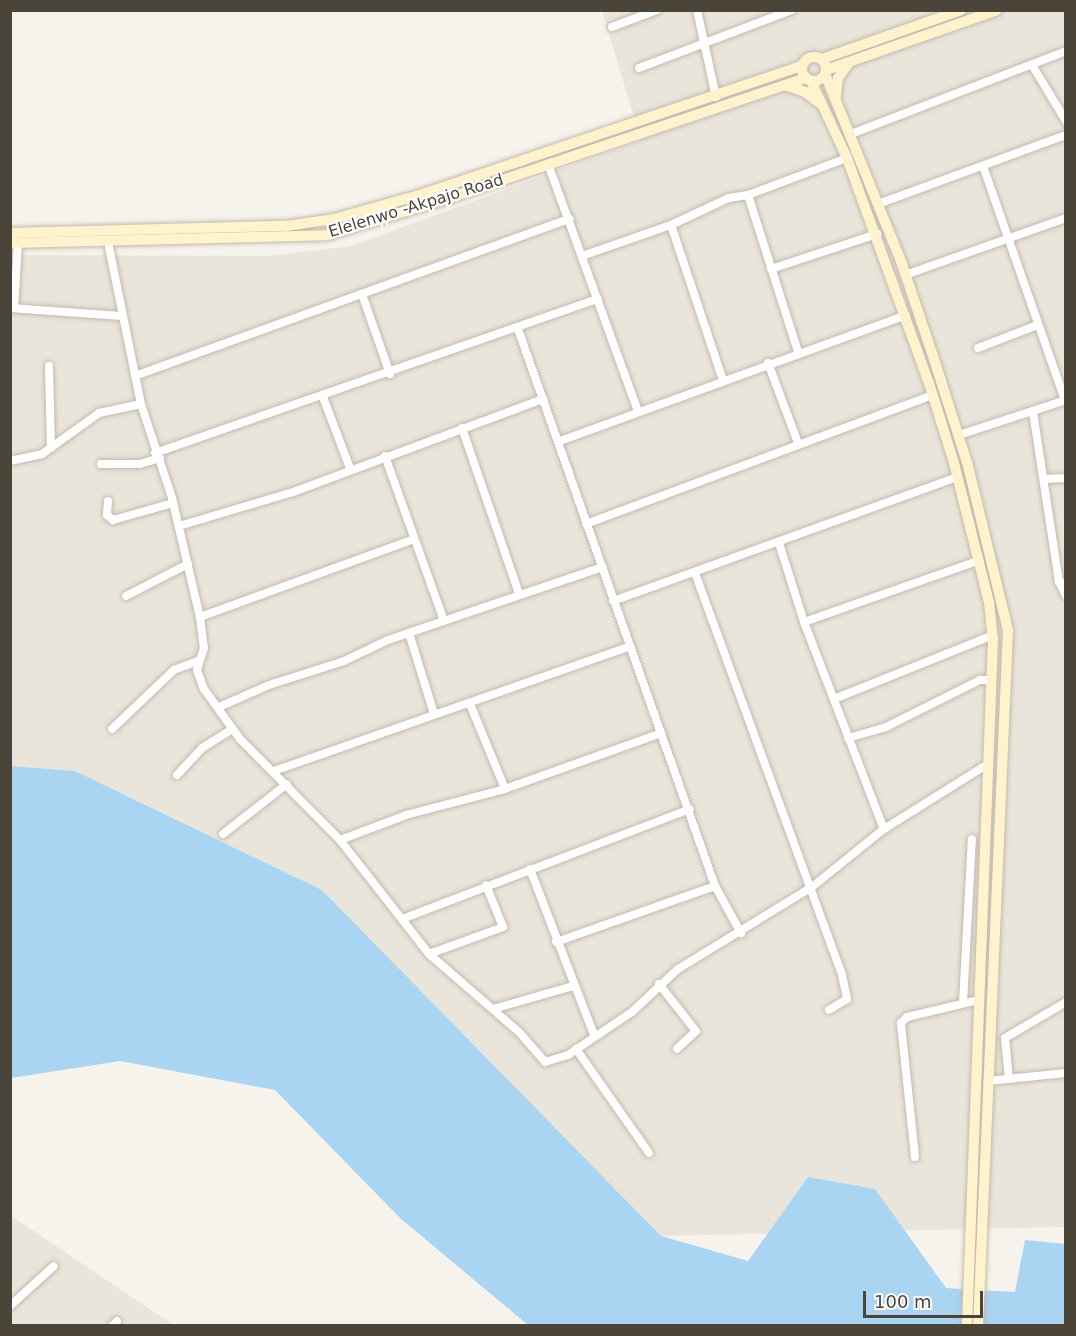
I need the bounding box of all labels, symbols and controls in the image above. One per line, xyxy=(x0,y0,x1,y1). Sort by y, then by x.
street label: Elelenwo -Akpajo Road xyxy=(326,170,506,242)
scale bar xyxy=(866,1279,986,1317)
text: 100 m xyxy=(874,1291,932,1312)

